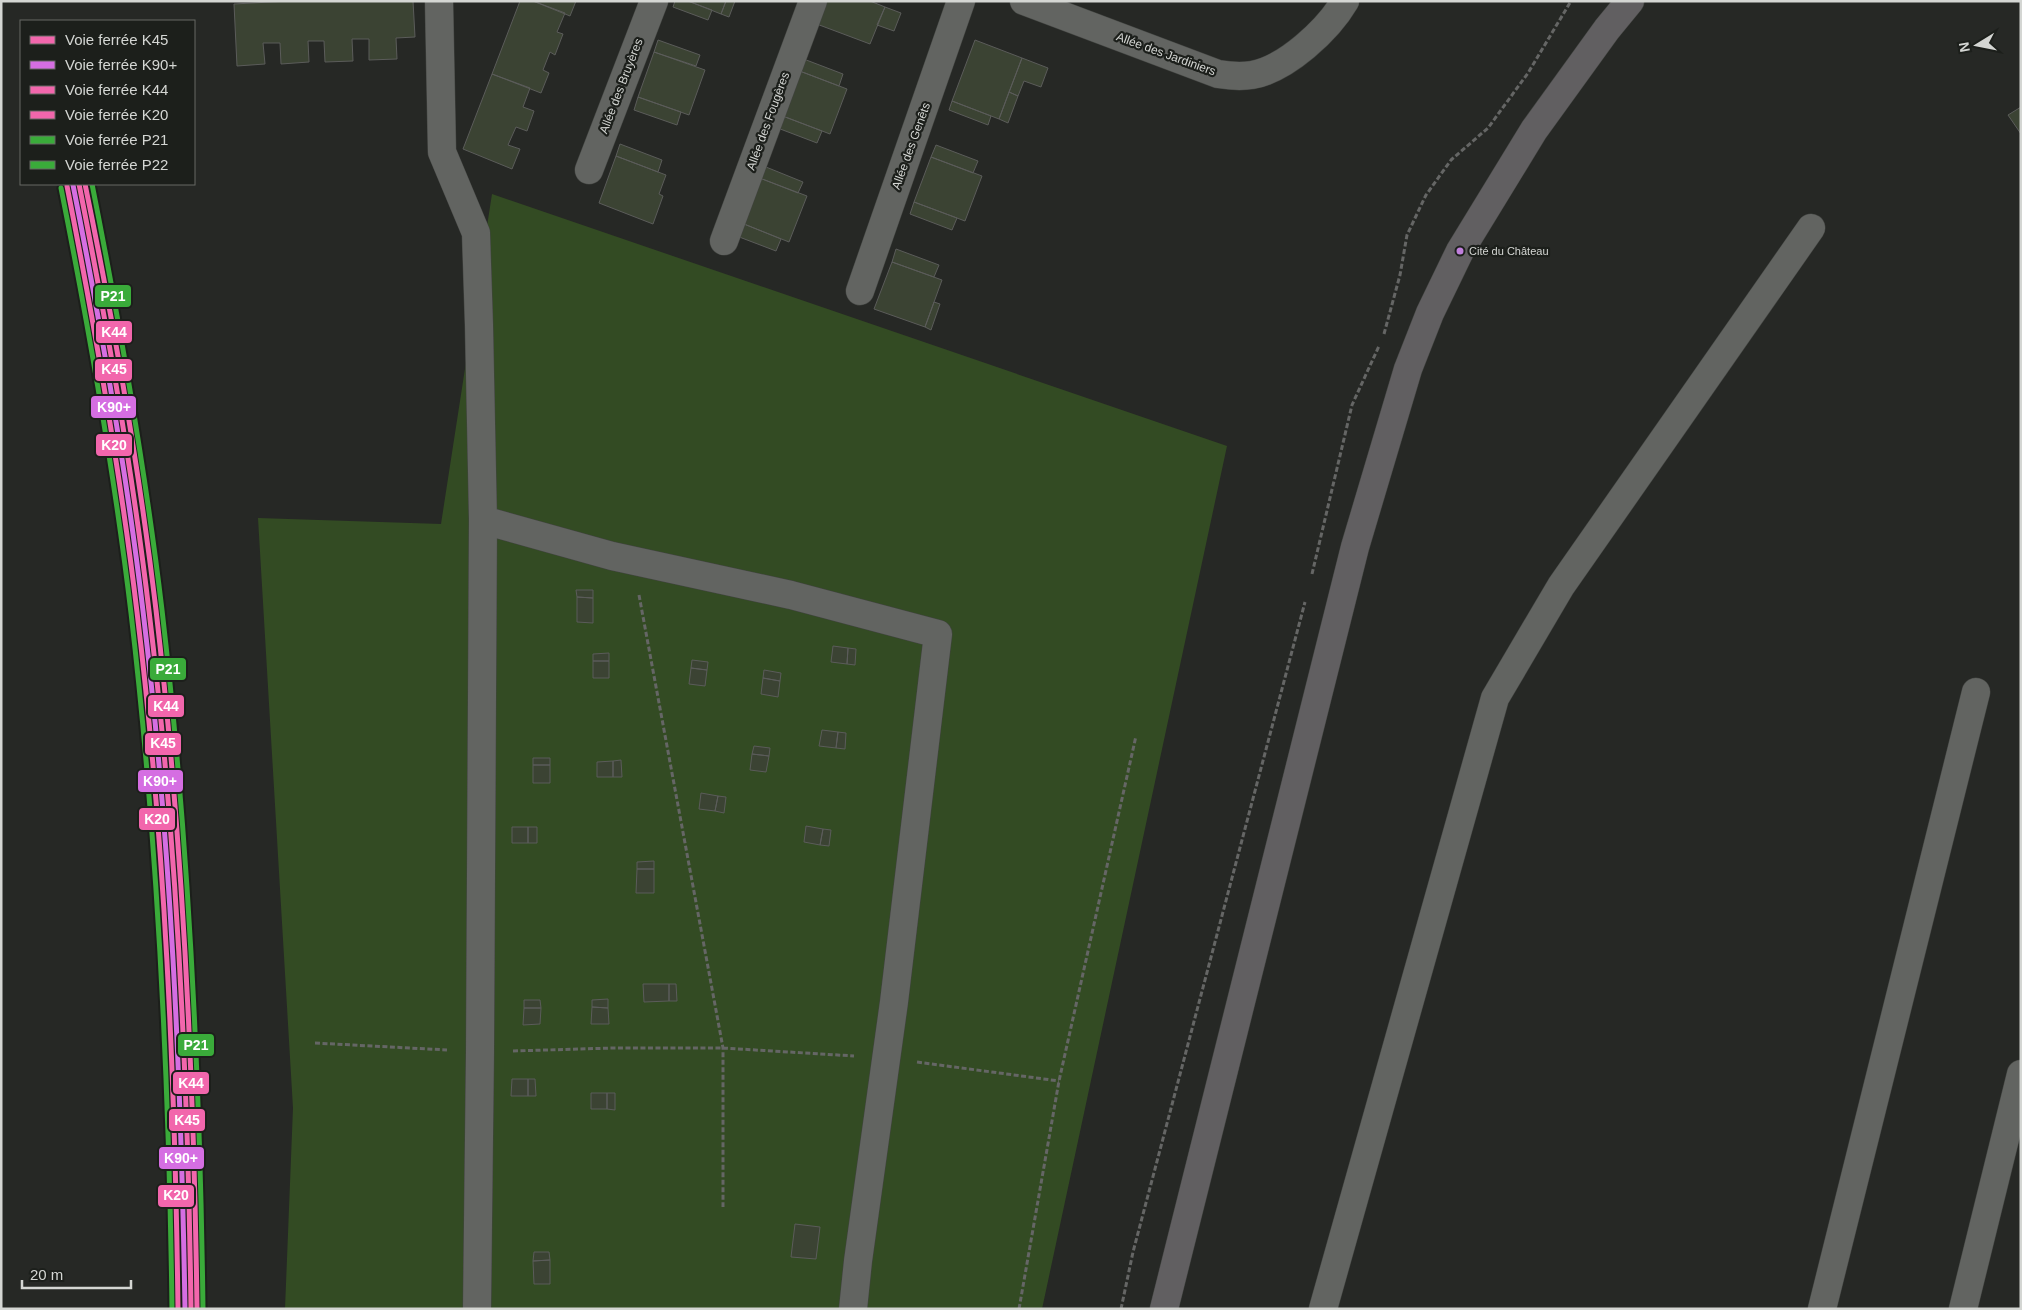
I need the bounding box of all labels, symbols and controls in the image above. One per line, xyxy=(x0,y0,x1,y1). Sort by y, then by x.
legend xyxy=(20,20,195,185)
north arrow xyxy=(1952,20,2002,70)
street label: Allée des Jardiniers xyxy=(1114,30,1218,78)
text: Voie ferrée K45 xyxy=(65,31,168,48)
street label: Allée des Bruyères xyxy=(596,36,646,136)
text: N xyxy=(1955,41,1973,54)
text: Voie ferrée K90+ xyxy=(65,56,177,73)
street label: Allée des Fougères xyxy=(744,70,792,172)
text: Voie ferrée K44 xyxy=(65,81,168,98)
street label: Allée des Genêts xyxy=(889,101,933,191)
text: Voie ferrée K20 xyxy=(65,106,168,123)
text: Voie ferrée P21 xyxy=(65,131,168,148)
text: Voie ferrée P22 xyxy=(65,156,168,173)
place label: Cité du Château xyxy=(1469,245,1549,257)
marker: Cité du Château xyxy=(1455,246,1465,256)
line badge: P21 xyxy=(94,284,132,308)
text: P21 xyxy=(101,288,126,304)
line badge: K44 xyxy=(95,320,133,344)
text: K44 xyxy=(101,324,127,340)
line badge: K45 xyxy=(94,358,133,382)
text: K45 xyxy=(101,361,127,377)
line badge: K90+ xyxy=(90,395,137,419)
text: K90+ xyxy=(97,399,131,415)
line badge: K20 xyxy=(95,433,133,457)
text: K20 xyxy=(101,437,127,453)
line badge: P21 xyxy=(149,657,187,681)
text: P21 xyxy=(156,661,181,677)
line badge: K44 xyxy=(147,694,185,718)
text: K44 xyxy=(153,698,179,714)
line badge: K45 xyxy=(144,732,182,756)
text: K45 xyxy=(150,735,176,751)
line badge: K90+ xyxy=(137,769,184,793)
text: K90+ xyxy=(143,773,177,789)
line badge: K20 xyxy=(138,807,176,831)
text: K20 xyxy=(144,811,170,827)
line badge: P21 xyxy=(177,1033,215,1057)
text: P21 xyxy=(184,1037,209,1053)
line badge: K44 xyxy=(172,1071,210,1095)
text: K44 xyxy=(178,1075,204,1091)
line badge: K45 xyxy=(168,1108,206,1132)
text: K45 xyxy=(174,1112,200,1128)
line badge: K90+ xyxy=(158,1146,205,1170)
text: K90+ xyxy=(164,1150,198,1166)
line badge: K20 xyxy=(157,1184,195,1208)
text: K20 xyxy=(163,1187,189,1203)
scale bar xyxy=(22,1258,131,1290)
text: 20 m xyxy=(30,1266,63,1283)

